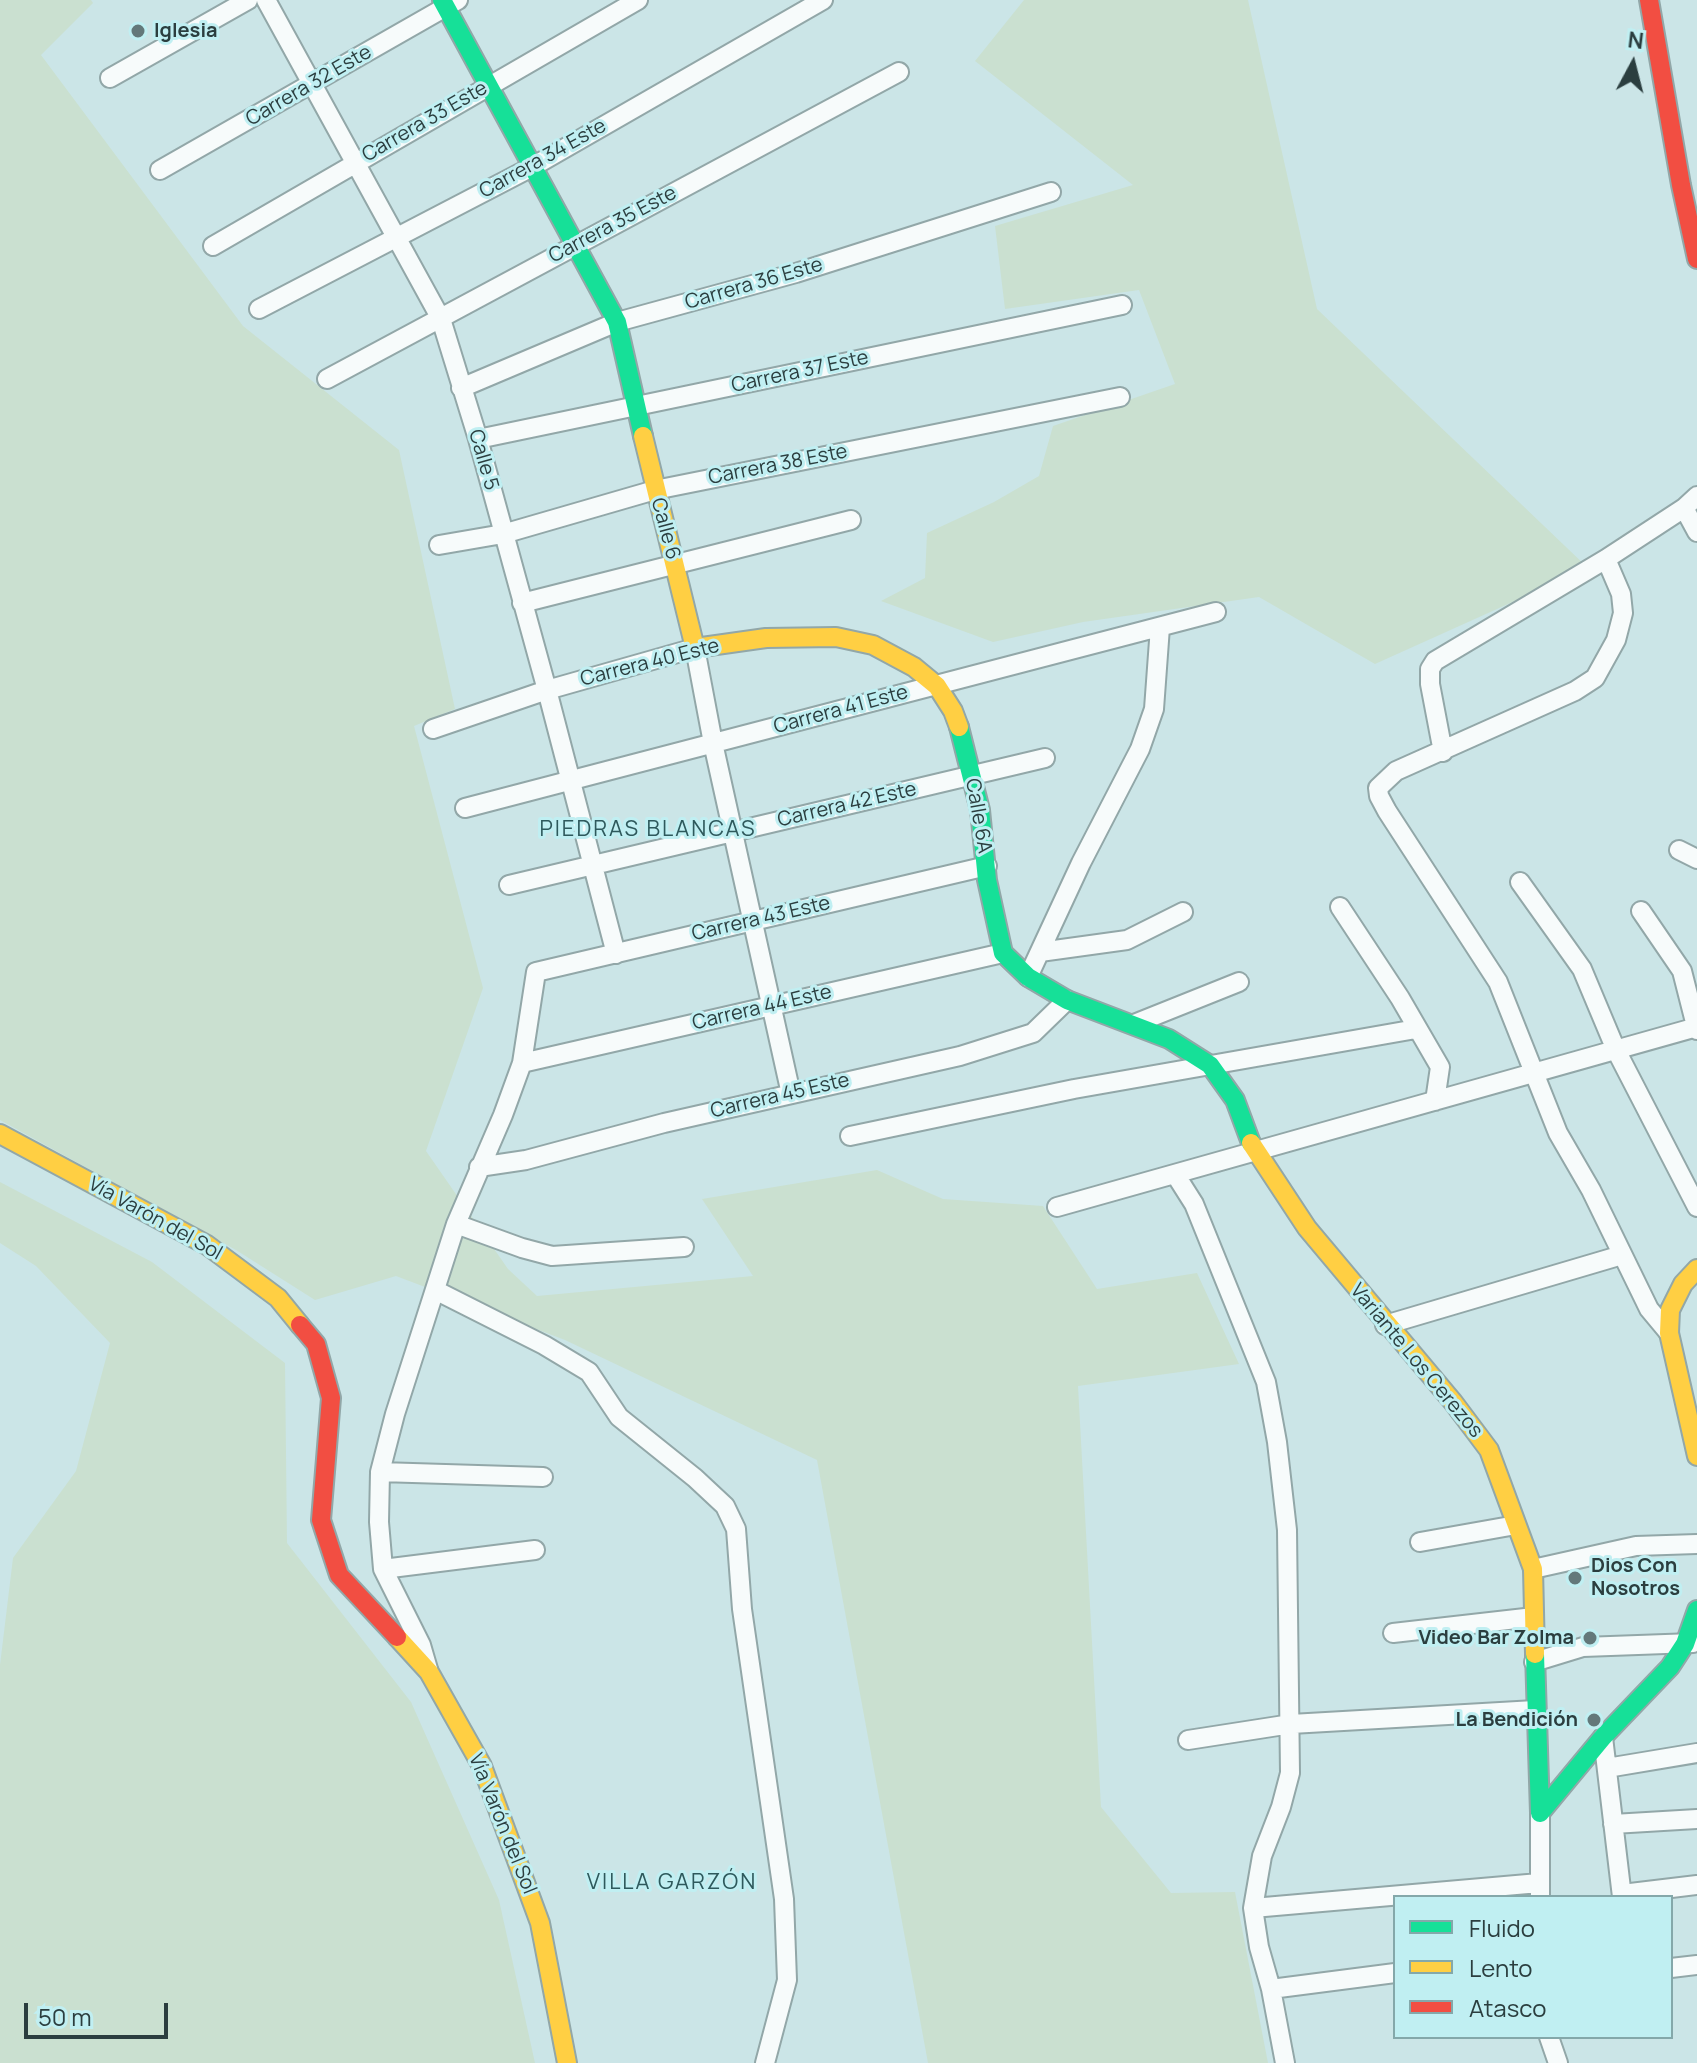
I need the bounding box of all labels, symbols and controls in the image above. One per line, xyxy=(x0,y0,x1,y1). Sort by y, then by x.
place label: Iglesia xyxy=(154,19,218,43)
marker: Iglesia xyxy=(129,22,147,40)
north arrow xyxy=(1593,24,1673,104)
text: N xyxy=(1626,24,1646,56)
street label: Carrera 32 Este xyxy=(242,40,376,132)
street label: Carrera 33 Este xyxy=(358,76,492,168)
street label: Carrera 34 Este xyxy=(475,114,611,204)
street label: Carrera 35 Este xyxy=(545,181,681,269)
street label: Carrera 36 Este xyxy=(682,253,826,315)
street label: Carrera 37 Este xyxy=(729,346,871,398)
street label: Calle 5 xyxy=(463,427,503,493)
street label: Carrera 38 Este xyxy=(706,440,850,490)
street label: Calle 6 xyxy=(645,496,685,562)
street label: Carrera 40 Este xyxy=(578,634,722,692)
street label: Carrera 41 Este xyxy=(771,681,911,739)
street label: Carrera 42 Este xyxy=(775,777,919,833)
street label: Calle 6A xyxy=(960,777,996,855)
district label: PIEDRAS BLANCAS xyxy=(539,817,757,843)
street label: Carrera 43 Este xyxy=(689,891,833,947)
street label: Carrera 44 Este xyxy=(690,980,834,1036)
street label: Carrera 45 Este xyxy=(708,1068,852,1124)
street label: Vía Varón del Sol xyxy=(84,1172,226,1266)
street label: Variante Los Cerezos xyxy=(1345,1279,1487,1443)
place label: Dios Con Nosotros xyxy=(1591,1554,1680,1601)
marker: Dios Con Nosotros xyxy=(1566,1569,1584,1587)
place label: Video Bar Zolma xyxy=(1418,1626,1574,1650)
marker: Video Bar Zolma xyxy=(1581,1629,1599,1647)
place label: La Bendición xyxy=(1455,1708,1578,1732)
marker: La Bendición xyxy=(1585,1711,1603,1729)
street label: Vía Varón del Sol xyxy=(463,1750,541,1898)
district label: VILLA GARZÓN xyxy=(587,1870,757,1896)
legend xyxy=(1393,1895,1673,2039)
text: Fluido xyxy=(1469,1911,1535,1944)
text: Lento xyxy=(1469,1951,1533,1984)
scale bar xyxy=(28,1987,172,2037)
text: Atasco xyxy=(1469,1991,1546,2024)
text: 50 m xyxy=(38,2000,92,2033)

